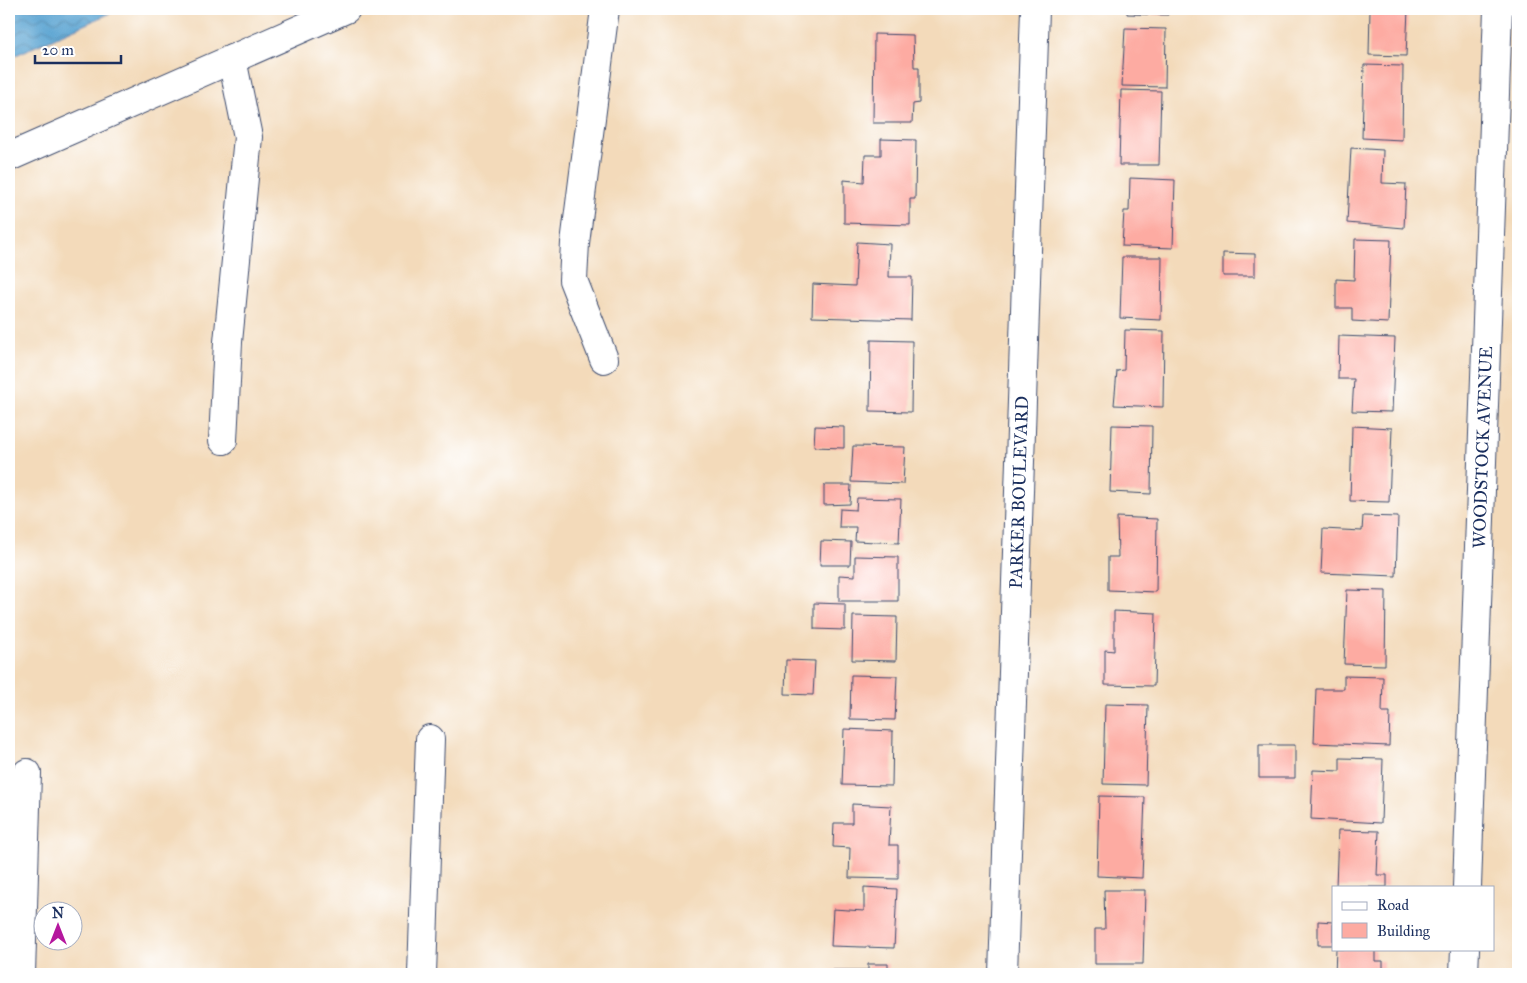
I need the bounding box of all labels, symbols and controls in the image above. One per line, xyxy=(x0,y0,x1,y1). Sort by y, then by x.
scale bar xyxy=(35,32,121,64)
text: 20 m xyxy=(42,41,74,59)
street label: WOODSTOCK AVENUE xyxy=(1468,346,1497,549)
street label: PARKER BOULEVARD xyxy=(1005,395,1033,589)
legend xyxy=(1332,886,1494,950)
text: Road xyxy=(1377,896,1409,914)
north arrow xyxy=(32,900,82,950)
text: N xyxy=(52,905,64,922)
text: Building xyxy=(1377,922,1431,940)

